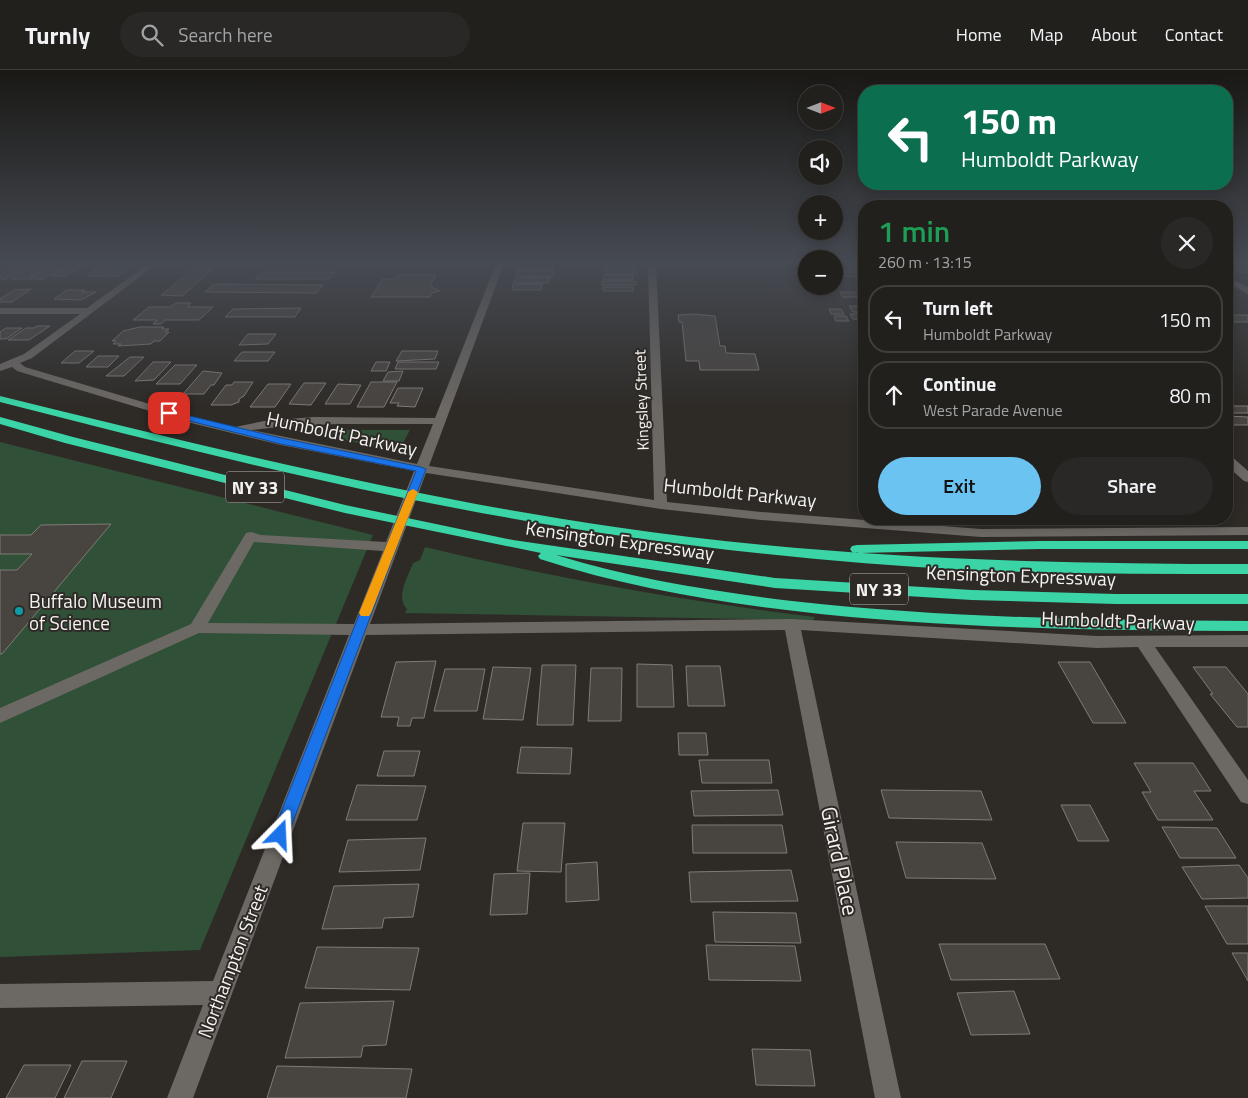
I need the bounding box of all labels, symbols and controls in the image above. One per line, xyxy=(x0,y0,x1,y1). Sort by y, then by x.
search box xyxy=(120,12,470,57)
text: Turnly xyxy=(25,17,90,53)
text: Search here xyxy=(178,20,273,49)
icon: search xyxy=(138,21,166,49)
text: Home xyxy=(956,21,1002,48)
text: Map xyxy=(1030,21,1063,48)
text: About xyxy=(1091,21,1137,48)
text: Contact xyxy=(1165,21,1223,48)
north arrow xyxy=(798,85,842,130)
map controls xyxy=(798,85,843,295)
text: 150 m xyxy=(961,94,1057,148)
icon: left xyxy=(878,105,943,170)
button: sound xyxy=(798,140,843,185)
text: Humboldt Parkway xyxy=(961,142,1139,176)
button: + xyxy=(798,195,843,240)
text: 1 min xyxy=(878,208,950,254)
button: close xyxy=(1161,217,1213,269)
button: − xyxy=(798,250,843,295)
text: 260 m · 13:15 xyxy=(878,250,972,274)
text: Turn left xyxy=(923,293,993,322)
icon: left xyxy=(880,305,908,333)
text: 150 m xyxy=(1159,305,1211,334)
text: Humboldt Parkway xyxy=(923,322,1052,346)
street label: Kingsley Street xyxy=(627,349,655,451)
text: Continue xyxy=(923,369,996,398)
icon: ahead xyxy=(880,381,908,409)
text: 80 m xyxy=(1170,381,1211,410)
pin xyxy=(148,392,190,434)
text: West Parade Avenue xyxy=(923,398,1063,422)
icon: arrive xyxy=(155,399,183,427)
street label: Humboldt Parkway xyxy=(264,403,420,463)
button: Exit xyxy=(878,457,1041,515)
button: Share xyxy=(1051,457,1213,515)
street label: Humboldt Parkway xyxy=(662,470,818,514)
road number: NY 33 xyxy=(226,472,284,502)
street label: Kensington Expressway xyxy=(524,512,716,568)
street label: Kensington Expressway xyxy=(926,557,1116,593)
road number: NY 33 xyxy=(850,574,908,604)
place label: Buffalo Museum of Science xyxy=(29,586,162,637)
street label: Humboldt Parkway xyxy=(1041,603,1195,637)
marker: Buffalo Museum of Science xyxy=(13,605,25,617)
street label: Girard Place xyxy=(812,803,868,919)
position arrow xyxy=(253,808,305,860)
street label: Northampton Street xyxy=(189,880,275,1042)

